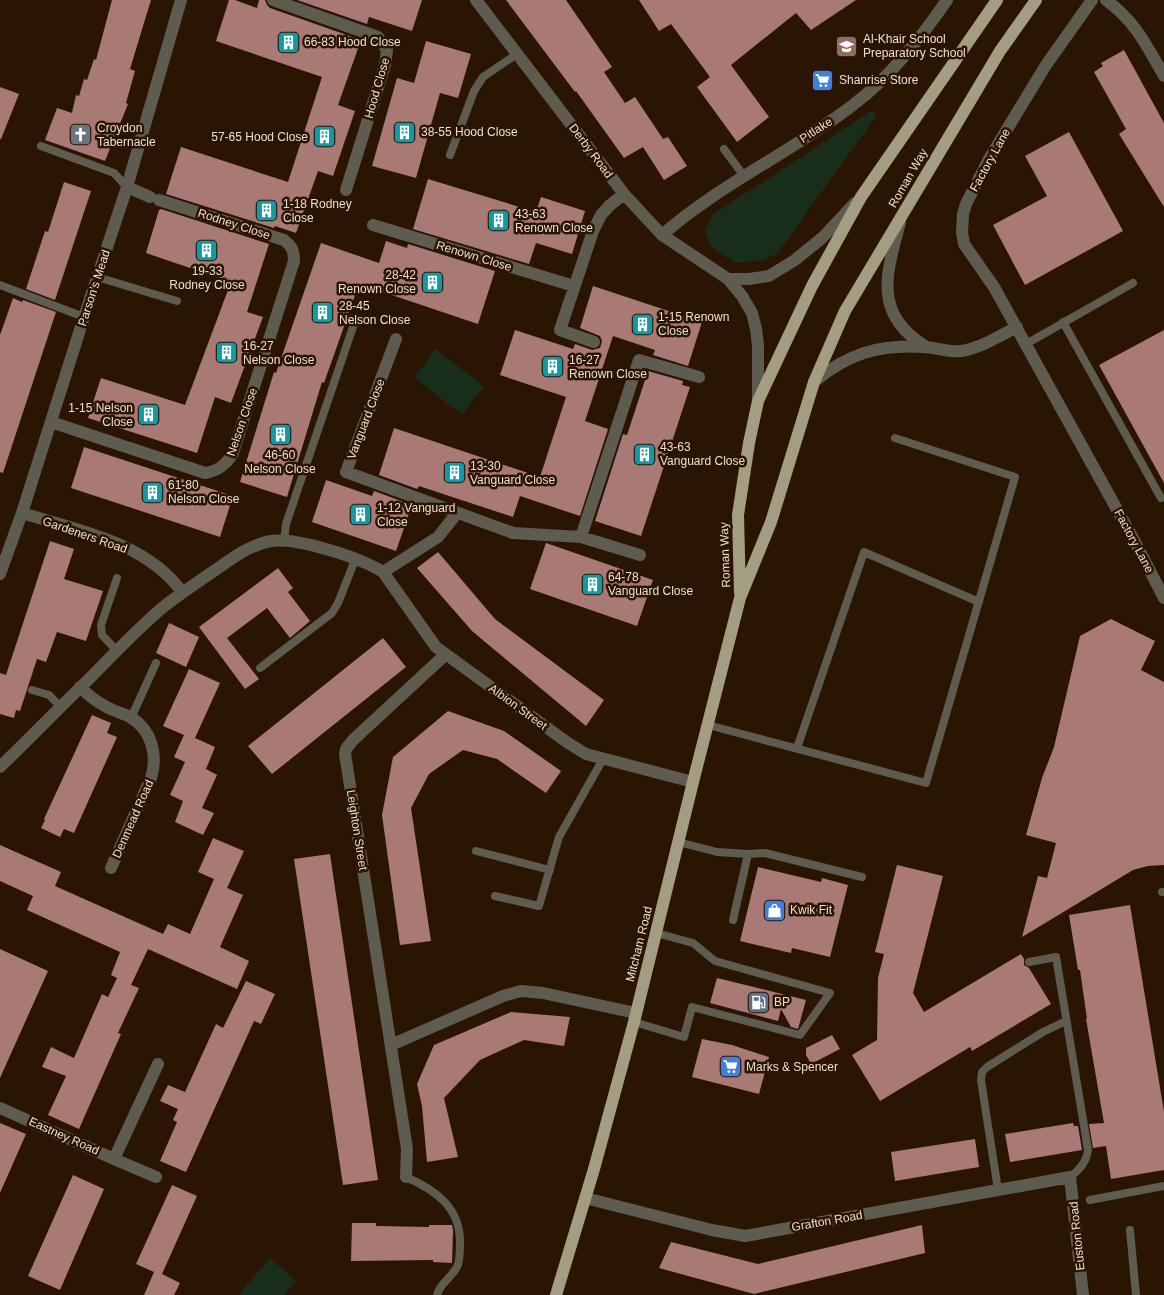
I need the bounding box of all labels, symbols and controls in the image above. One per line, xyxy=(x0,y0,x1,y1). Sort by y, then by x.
building icon: 66-83 Hood Close xyxy=(276,30,300,54)
place label: Al-Khair School Preparatory School xyxy=(863,32,966,60)
school or university icon: Al-Khair School Preparatory School xyxy=(835,34,859,58)
place label: 66-83 Hood Close xyxy=(304,35,401,49)
street label: Hood Close xyxy=(362,56,392,120)
supermarket icon: Shanrise Store xyxy=(811,68,835,92)
place label: Shanrise Store xyxy=(839,73,919,87)
street label: Pitlake xyxy=(797,114,835,146)
building icon: 38-55 Hood Close xyxy=(393,120,417,144)
place label: Croydon Tabernacle xyxy=(97,121,156,149)
street label: Derby Road xyxy=(566,121,616,181)
church icon: Croydon Tabernacle xyxy=(69,123,93,147)
building icon: 57-65 Hood Close xyxy=(312,125,336,149)
place label: 38-55 Hood Close xyxy=(421,125,518,139)
street label: Factory Lane xyxy=(967,126,1013,194)
place label: 57-65 Hood Close xyxy=(211,130,308,144)
street label: Roman Way xyxy=(886,146,930,210)
place label: 1-18 Rodney Close xyxy=(283,197,352,225)
building icon: 1-18 Rodney Close xyxy=(255,199,279,223)
street label: Rodney Close xyxy=(196,206,272,242)
place label: 43-63 Renown Close xyxy=(515,207,593,235)
building icon: 43-63 Renown Close xyxy=(487,209,511,233)
building icon: 19-33 Rodney Close xyxy=(195,238,219,262)
street label: Renown Close xyxy=(435,238,514,274)
street label: Parson's Mead xyxy=(75,248,113,328)
place label: 19-33 Rodney Close xyxy=(169,264,245,292)
place label: 28-42 Renown Close xyxy=(338,268,416,296)
building icon: 28-42 Renown Close xyxy=(420,270,444,294)
place label: 28-45 Nelson Close xyxy=(339,299,411,327)
building icon: 28-45 Nelson Close xyxy=(311,301,335,325)
place label: 1-15 Renown Close xyxy=(658,310,729,338)
building icon: 1-15 Renown Close xyxy=(630,312,654,336)
place label: 16-27 Nelson Close xyxy=(243,339,315,367)
building icon: 16-27 Nelson Close xyxy=(215,341,239,365)
place label: 16-27 Renown Close xyxy=(569,353,647,381)
building icon: 16-27 Renown Close xyxy=(541,355,565,379)
street label: Vanguard Close xyxy=(344,376,388,461)
street label: Nelson Close xyxy=(224,386,260,458)
place label: 1-15 Nelson Close xyxy=(68,401,133,429)
building icon: 1-15 Nelson Close xyxy=(137,403,161,427)
building icon: 46-60 Nelson Close xyxy=(268,422,292,446)
place label: 43-63 Vanguard Close xyxy=(660,440,745,468)
building icon: 43-63 Vanguard Close xyxy=(632,442,656,466)
place label: 46-60 Nelson Close xyxy=(244,448,316,476)
place label: 13-30 Vanguard Close xyxy=(470,459,555,487)
building icon: 13-30 Vanguard Close xyxy=(442,461,466,485)
place label: 61-80 Nelson Close xyxy=(168,478,240,506)
building icon: 61-80 Nelson Close xyxy=(140,480,164,504)
place label: 1-12 Vanguard Close xyxy=(377,501,456,529)
building icon: 1-12 Vanguard Close xyxy=(349,503,373,527)
street label: Factory Lane xyxy=(1111,507,1157,575)
street label: Gardeners Road xyxy=(41,514,129,556)
street label: Roman Way xyxy=(717,522,733,588)
place label: 64-78 Vanguard Close xyxy=(608,570,693,598)
building icon: 64-78 Vanguard Close xyxy=(580,572,604,596)
street label: Albion Street xyxy=(486,681,550,733)
street label: Denmead Road xyxy=(110,778,156,860)
street label: Leighton Street xyxy=(344,789,370,872)
shop icon: Kwik Fit xyxy=(762,898,786,922)
place label: Kwik Fit xyxy=(790,903,833,917)
street label: Mitcham Road xyxy=(623,905,655,983)
fuel station icon: BP xyxy=(746,990,770,1014)
place label: BP xyxy=(774,995,790,1009)
supermarket icon: Marks & Spencer xyxy=(718,1055,742,1079)
place label: Marks & Spencer xyxy=(746,1060,838,1074)
street label: Eastney Road xyxy=(27,1114,101,1158)
street label: Euston Road xyxy=(1066,1201,1088,1271)
street label: Grafton Road xyxy=(790,1208,864,1234)

